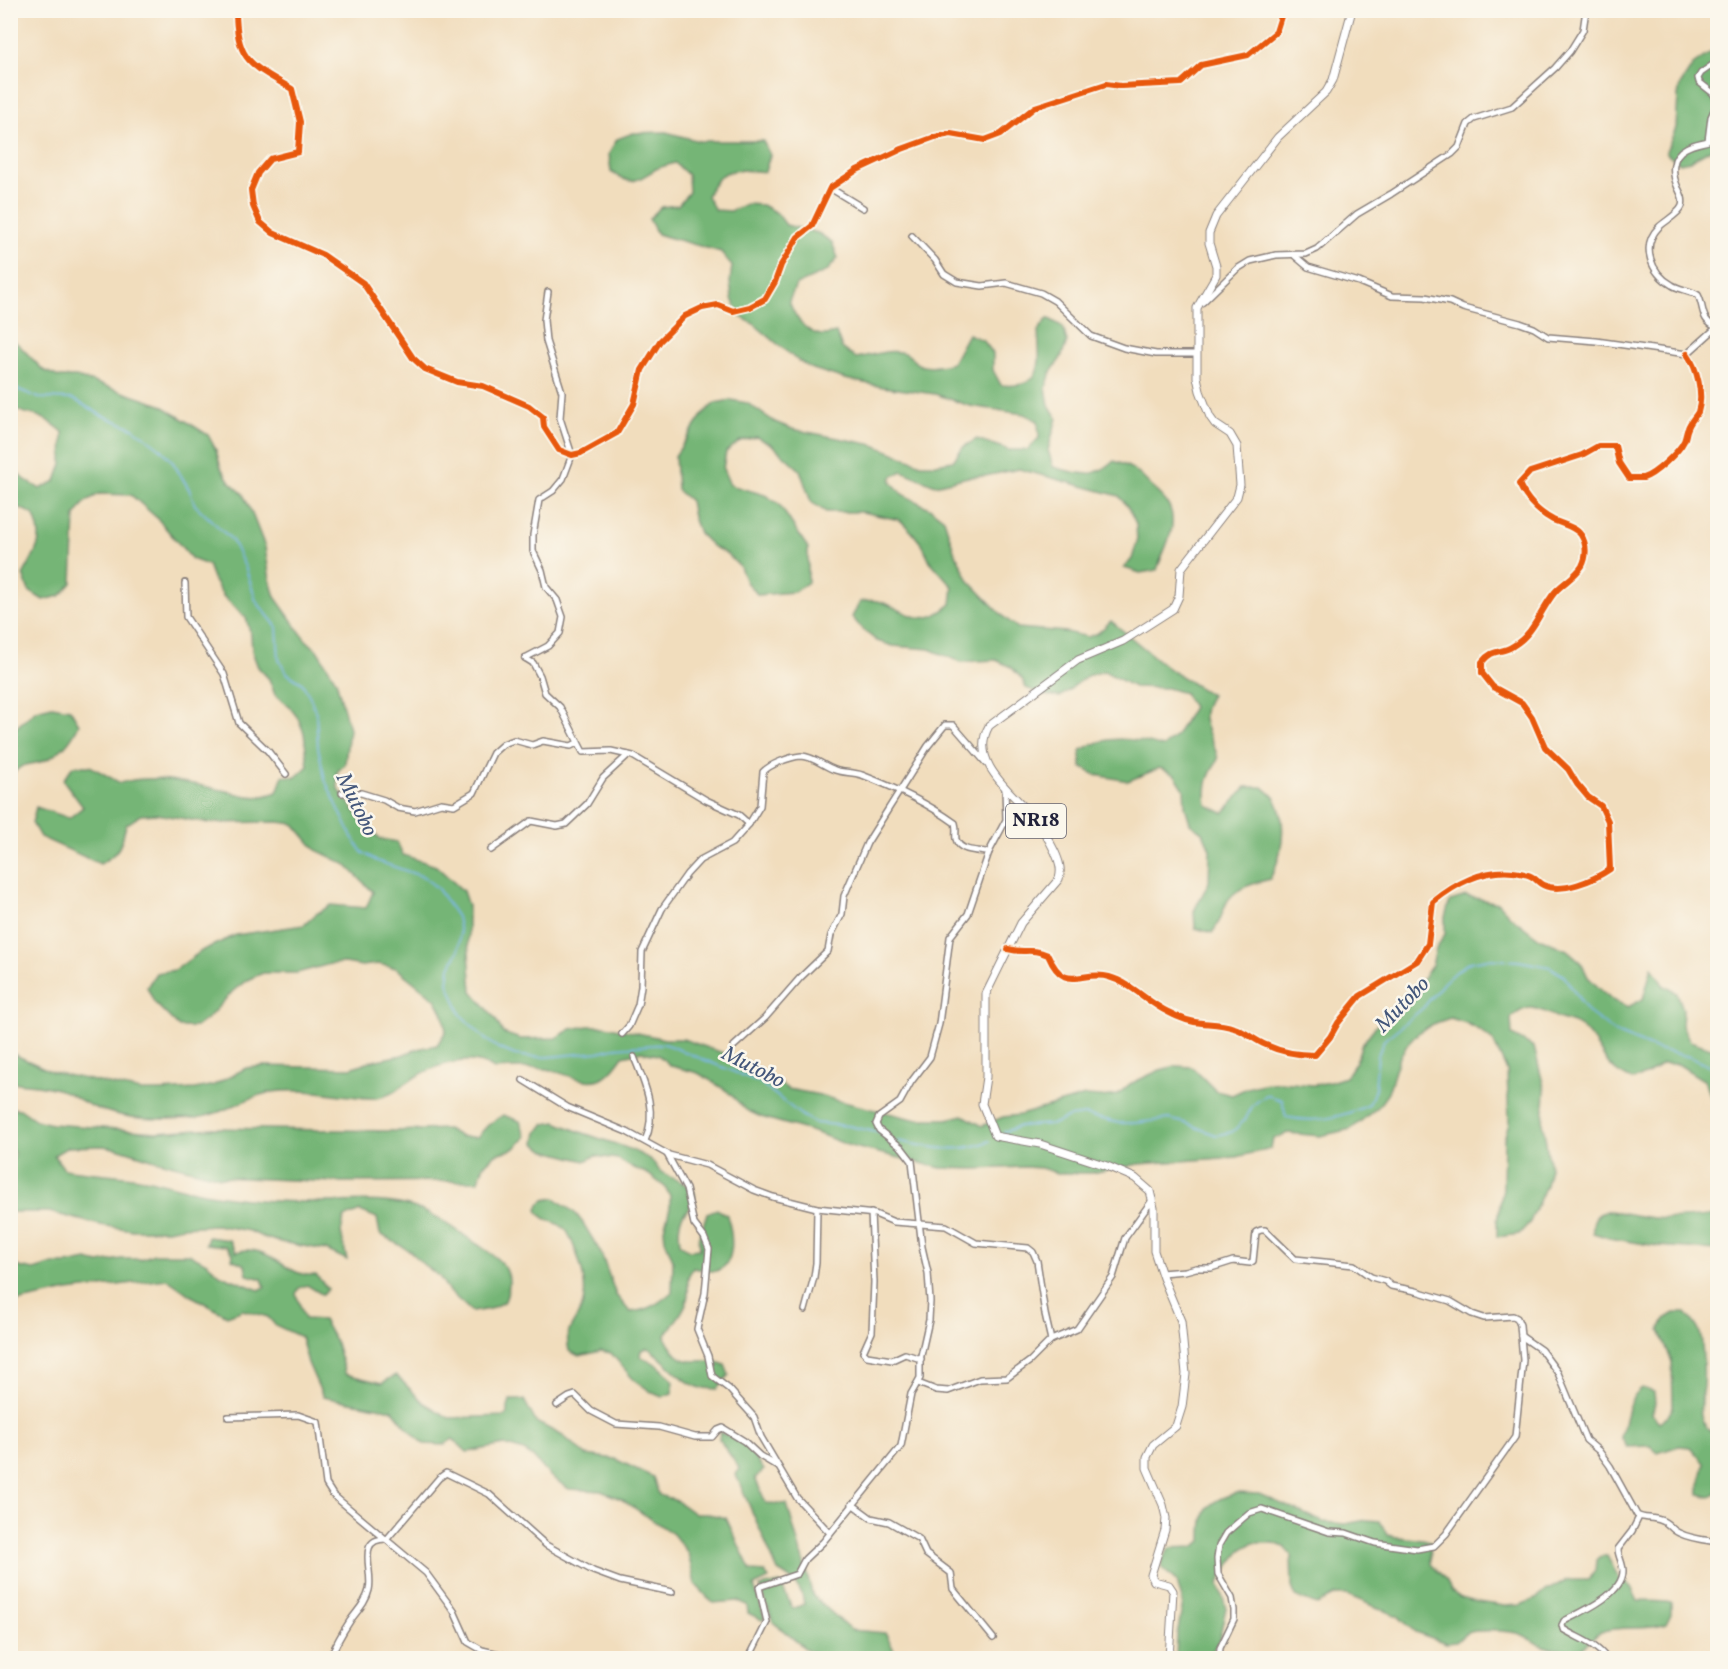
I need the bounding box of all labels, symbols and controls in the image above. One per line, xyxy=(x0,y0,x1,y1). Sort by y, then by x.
water label: Mutobo xyxy=(327,767,385,842)
road number: NR18 xyxy=(1006,804,1066,838)
water label: Mutobo xyxy=(1368,970,1437,1041)
water label: Mutobo xyxy=(715,1039,790,1097)

